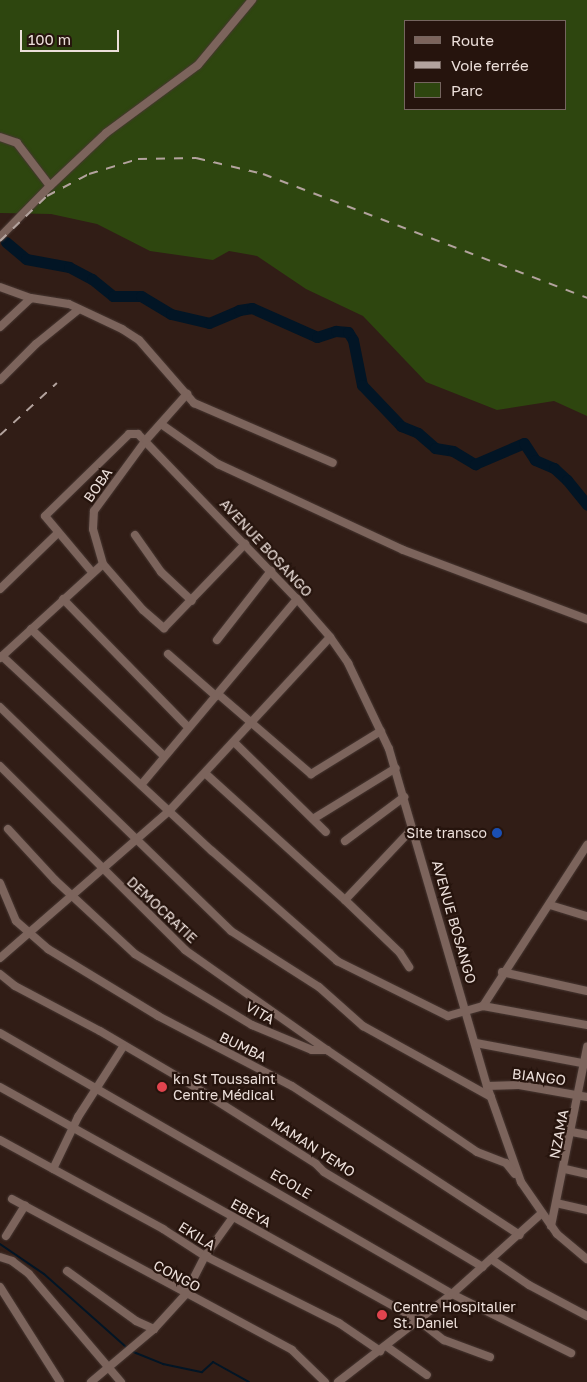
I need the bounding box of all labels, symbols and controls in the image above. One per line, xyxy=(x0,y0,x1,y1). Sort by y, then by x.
scale bar xyxy=(22,20,121,52)
legend xyxy=(404,20,567,110)
text: 100 m xyxy=(28,30,71,48)
text: Route xyxy=(451,31,494,49)
text: Voie ferrée xyxy=(451,56,529,74)
text: Parc xyxy=(451,81,483,99)
street label: BOBA xyxy=(80,465,116,505)
street label: AVENUE BOSANGO xyxy=(216,496,316,600)
place label: Site transco xyxy=(406,825,487,841)
marker: Site transco xyxy=(491,827,503,839)
street label: AVENUE BOSANGO xyxy=(428,858,480,986)
street label: DEMOCRATIE xyxy=(123,873,201,947)
street label: VITA xyxy=(242,998,278,1028)
street label: BUMBA xyxy=(217,1028,269,1066)
street label: BIANGO xyxy=(511,1065,567,1089)
place label: kn St Toussaint Centre Médical xyxy=(173,1071,276,1104)
marker: kn St Toussaint Centre Médical xyxy=(155,1080,169,1094)
street label: NZAMA xyxy=(546,1108,572,1160)
street label: MAMAN YEMO xyxy=(268,1114,358,1180)
street label: ECOLE xyxy=(267,1166,315,1202)
street label: EBEYA xyxy=(228,1195,274,1231)
street label: EKILA xyxy=(175,1218,219,1254)
street label: CONGO xyxy=(151,1257,203,1295)
place label: Centre Hospitalier St. Daniel xyxy=(393,1299,516,1331)
marker: Centre Hospitalier St. Daniel xyxy=(375,1308,389,1322)

